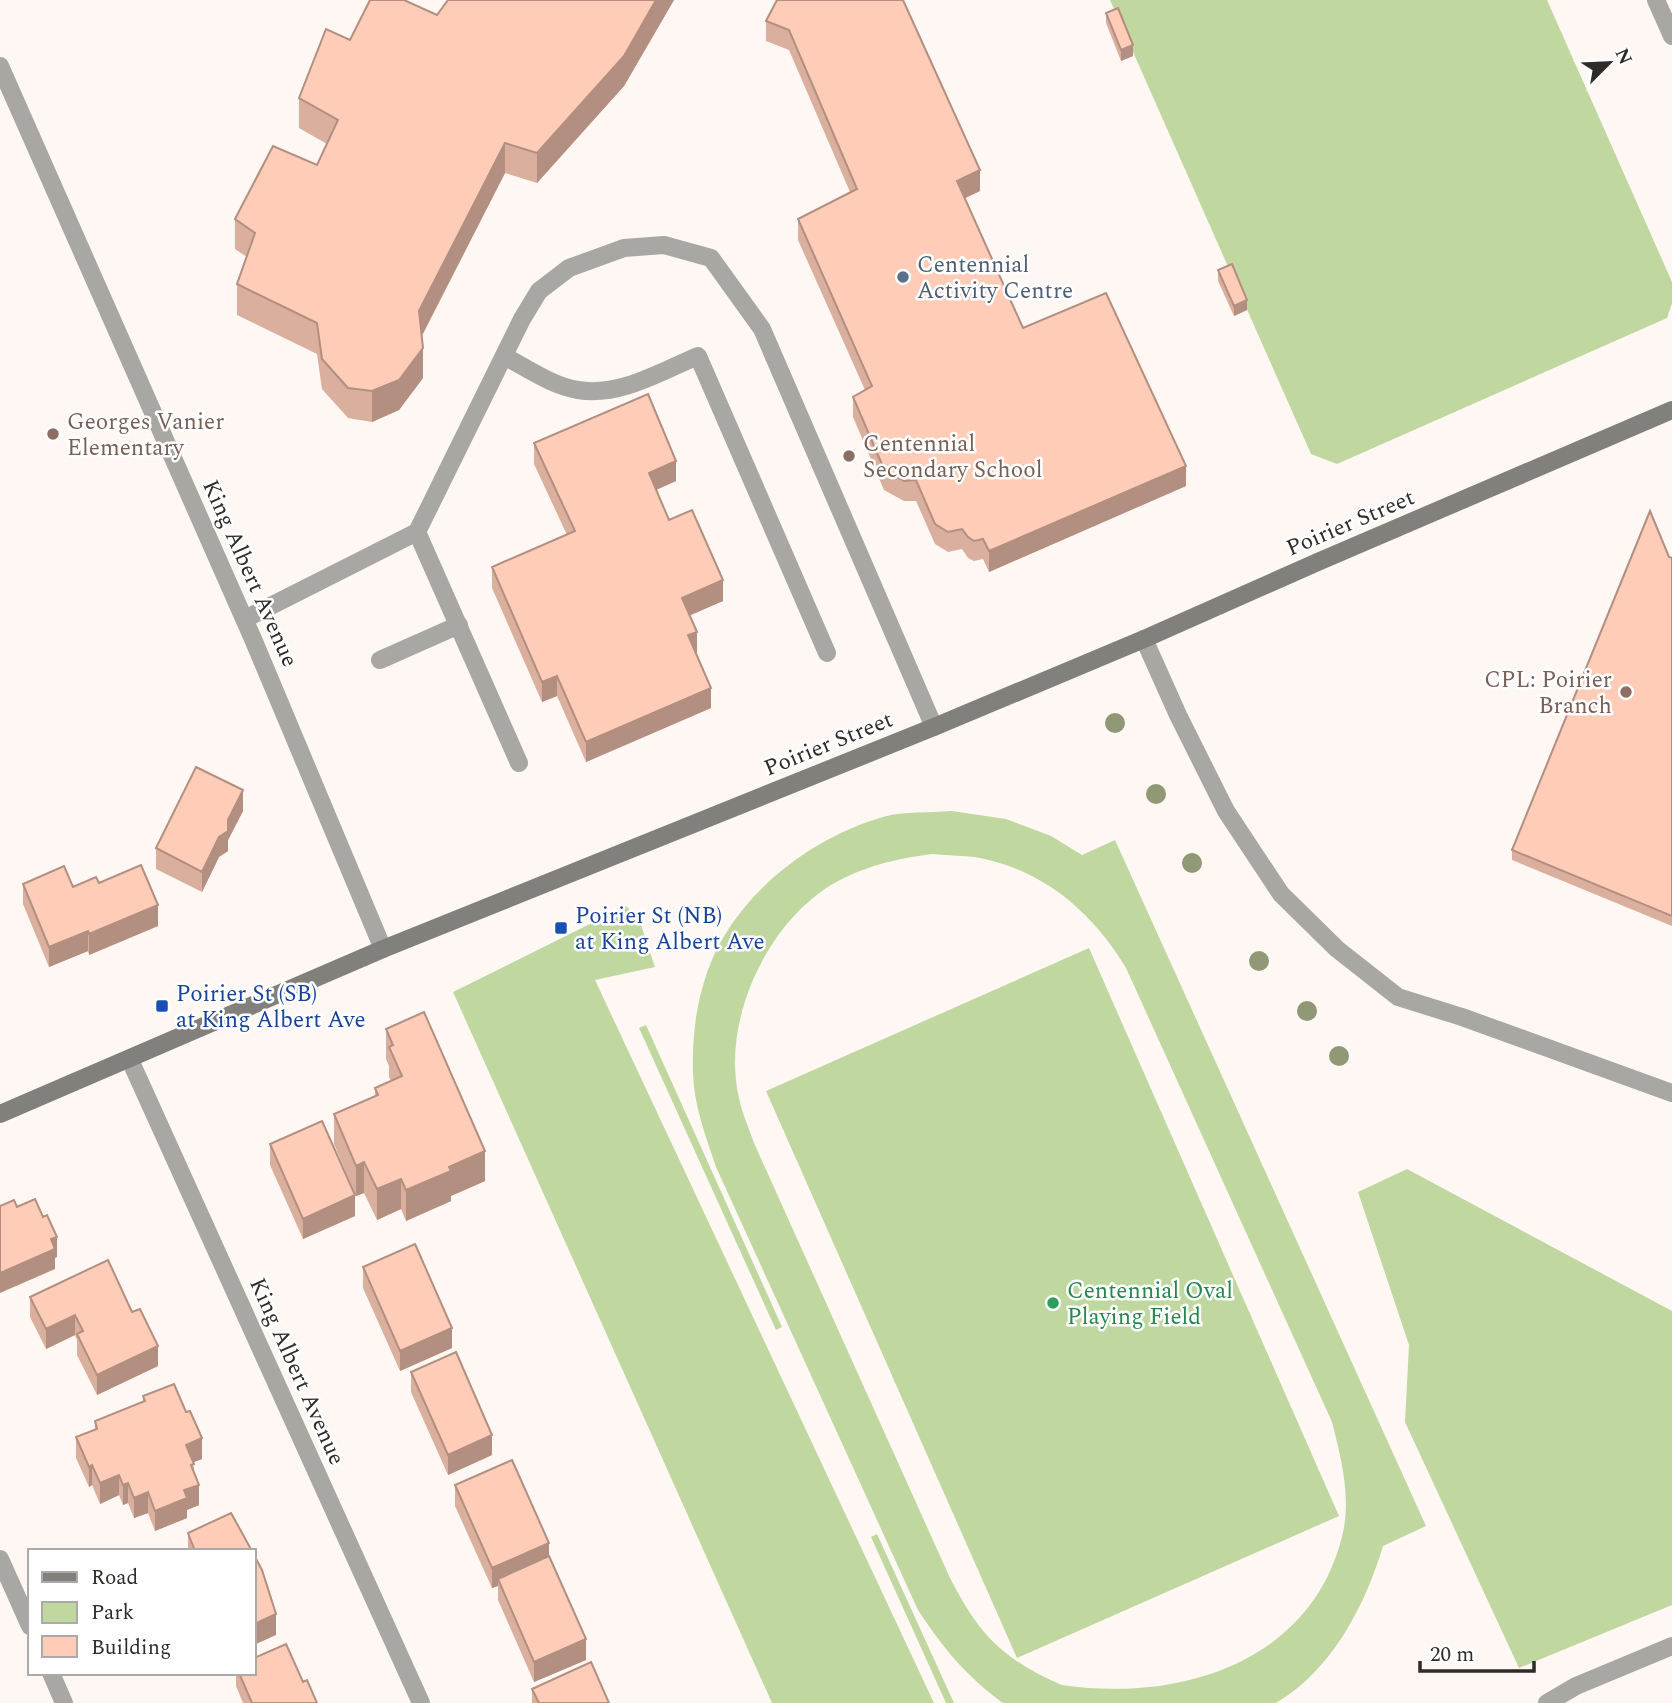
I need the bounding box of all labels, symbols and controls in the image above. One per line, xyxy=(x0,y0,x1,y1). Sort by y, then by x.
north arrow xyxy=(1574,28,1644,98)
text: N xyxy=(1607,44,1640,70)
place label: Centennial Activity Centre xyxy=(917,248,1073,309)
marker: Centennial Activity Centre xyxy=(895,269,911,285)
place label: Georges Vanier Elementary xyxy=(67,405,224,466)
marker: Georges Vanier Elementary xyxy=(45,426,61,442)
place label: Centennial Secondary School xyxy=(863,427,1042,488)
marker: Centennial Secondary School xyxy=(841,448,857,464)
street label: King Albert Avenue xyxy=(193,474,307,673)
street label: Poirier Street xyxy=(1281,481,1420,566)
place label: CPL: Poirier Branch xyxy=(1484,663,1612,724)
marker: CPL: Poirier Branch xyxy=(1618,684,1634,700)
street label: Poirier Street xyxy=(759,703,898,786)
place label: Poirier St (NB) at King Albert Ave xyxy=(575,899,765,960)
marker: Poirier St (NB) at King Albert Ave xyxy=(553,920,569,936)
place label: Poirier St (SB) at King Albert Ave xyxy=(176,977,366,1038)
marker: Poirier St (SB) at King Albert Ave xyxy=(154,998,170,1014)
street label: King Albert Avenue xyxy=(240,1272,354,1471)
place label: Centennial Oval Playing Field xyxy=(1067,1274,1233,1335)
marker: Centennial Oval Playing Field xyxy=(1045,1295,1061,1311)
legend xyxy=(28,1549,256,1675)
text: Road xyxy=(91,1562,138,1594)
text: Park xyxy=(91,1597,135,1629)
scale bar xyxy=(1420,1630,1534,1674)
text: Building xyxy=(91,1632,171,1664)
text: 20 m xyxy=(1430,1639,1474,1671)

